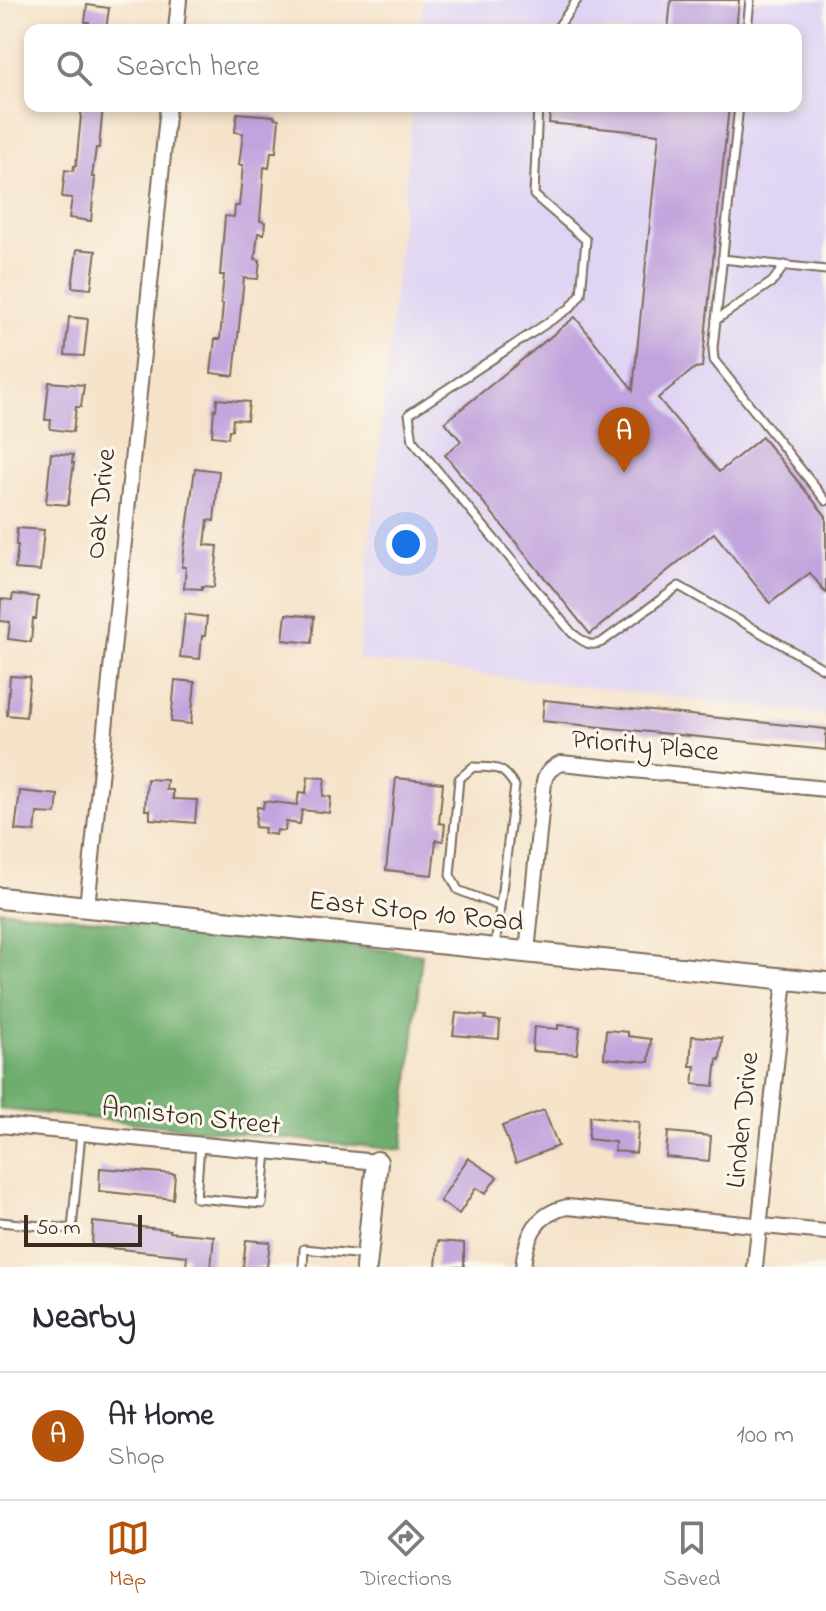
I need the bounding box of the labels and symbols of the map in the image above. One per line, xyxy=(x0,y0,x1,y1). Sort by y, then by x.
pin: A xyxy=(598,407,650,473)
street label: Oak Drive xyxy=(76,446,128,561)
your location xyxy=(386,524,426,564)
street label: Priority Place xyxy=(570,720,721,774)
street label: East Stop 10 Road xyxy=(307,881,526,945)
street label: Linden Drive xyxy=(716,1049,772,1190)
street label: Anniston Street xyxy=(100,1088,282,1148)
scale bar xyxy=(24,1211,142,1247)

